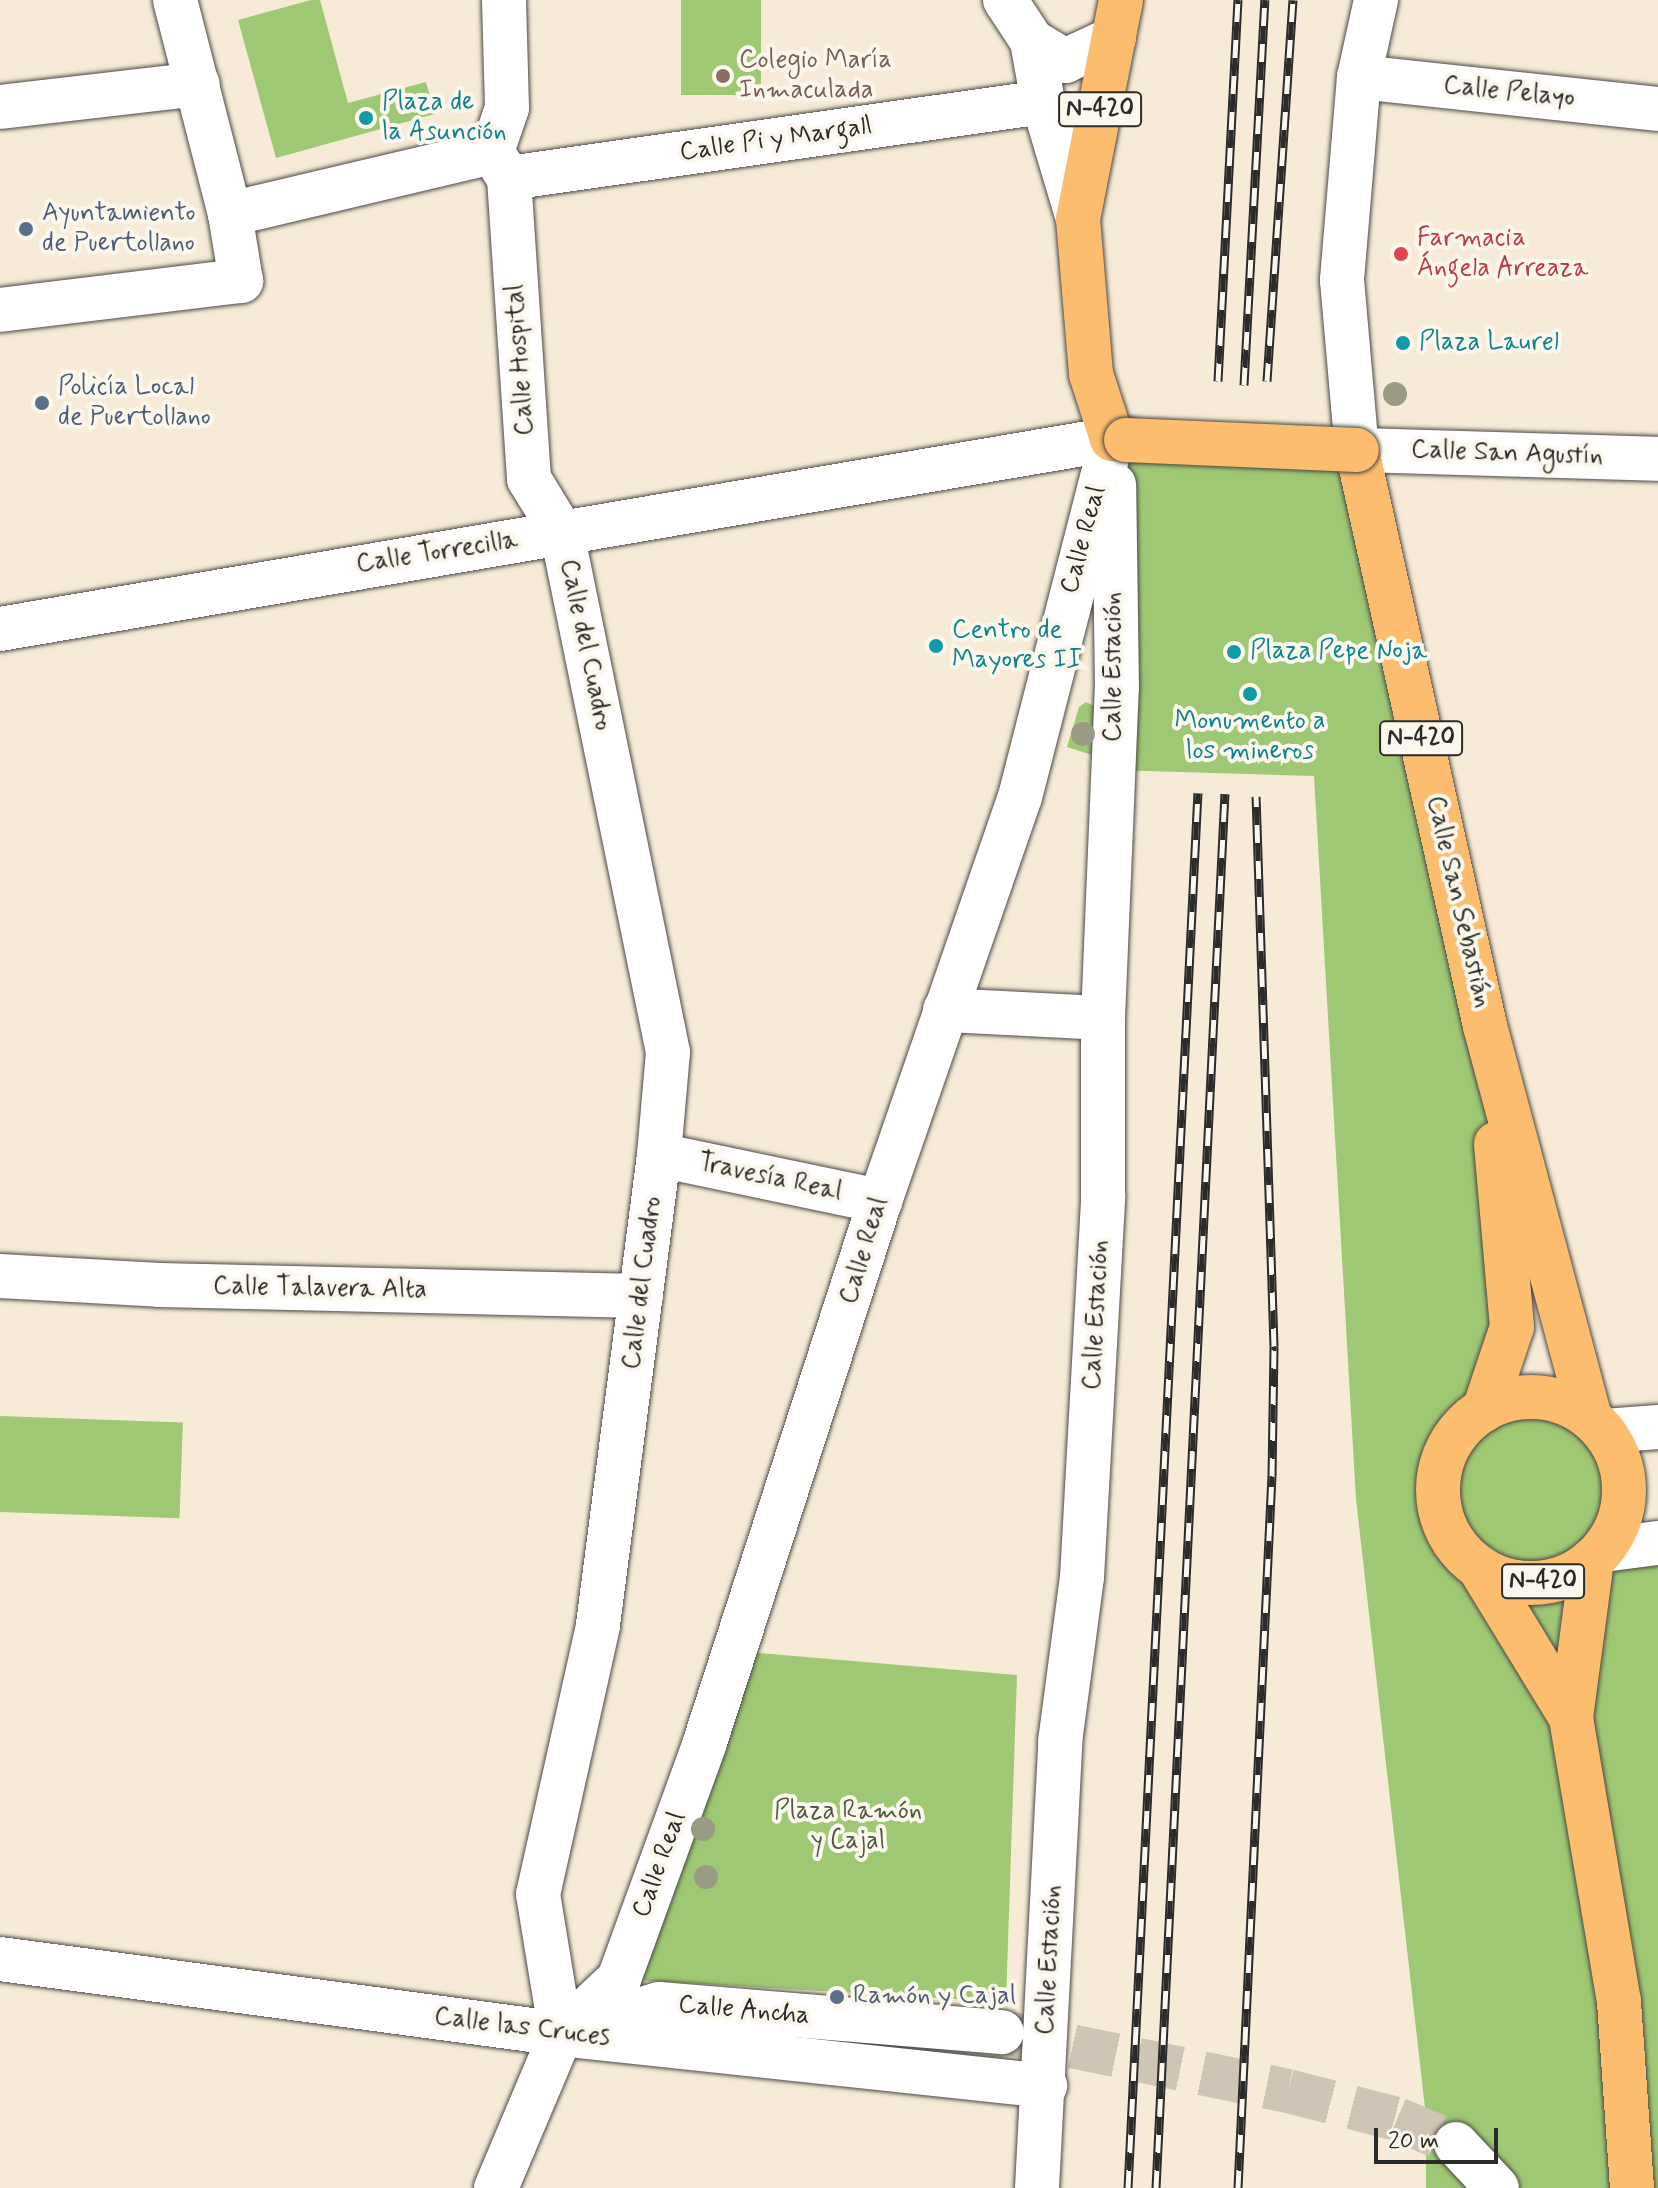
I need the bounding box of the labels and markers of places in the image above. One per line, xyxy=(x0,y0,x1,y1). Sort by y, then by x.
place label: Colegio María Inmaculada xyxy=(739,45,892,106)
marker: Colegio María Inmaculada xyxy=(714,67,732,85)
place label: Plaza de la Asunción xyxy=(382,87,502,148)
marker: Plaza de la Asunción xyxy=(357,109,375,127)
place label: Ayuntamiento de Puertollano xyxy=(42,198,201,260)
marker: Ayuntamiento de Puertollano xyxy=(17,220,35,238)
place label: Farmacia Ángela Arreaza xyxy=(1417,223,1590,284)
marker: Farmacia Ángela Arreaza xyxy=(1392,245,1410,263)
place label: Plaza Laurel xyxy=(1419,327,1553,359)
marker: Plaza Laurel xyxy=(1394,334,1412,352)
place label: Policía Local de Puertollano xyxy=(58,372,217,434)
marker: Policía Local de Puertollano xyxy=(33,394,51,412)
place label: Centro de Mayores II xyxy=(952,615,1082,676)
place label: Plaza Pepe Noja xyxy=(1250,636,1425,668)
marker: Centro de Mayores II xyxy=(927,637,945,655)
marker: Plaza Pepe Noja xyxy=(1225,643,1243,661)
marker: Monumento a los mineros xyxy=(1241,685,1259,703)
place label: Monumento a los mineros xyxy=(1174,706,1326,768)
place label: Ramón y Cajal xyxy=(853,1981,1017,2013)
marker: Ramón y Cajal xyxy=(828,1988,846,2006)

